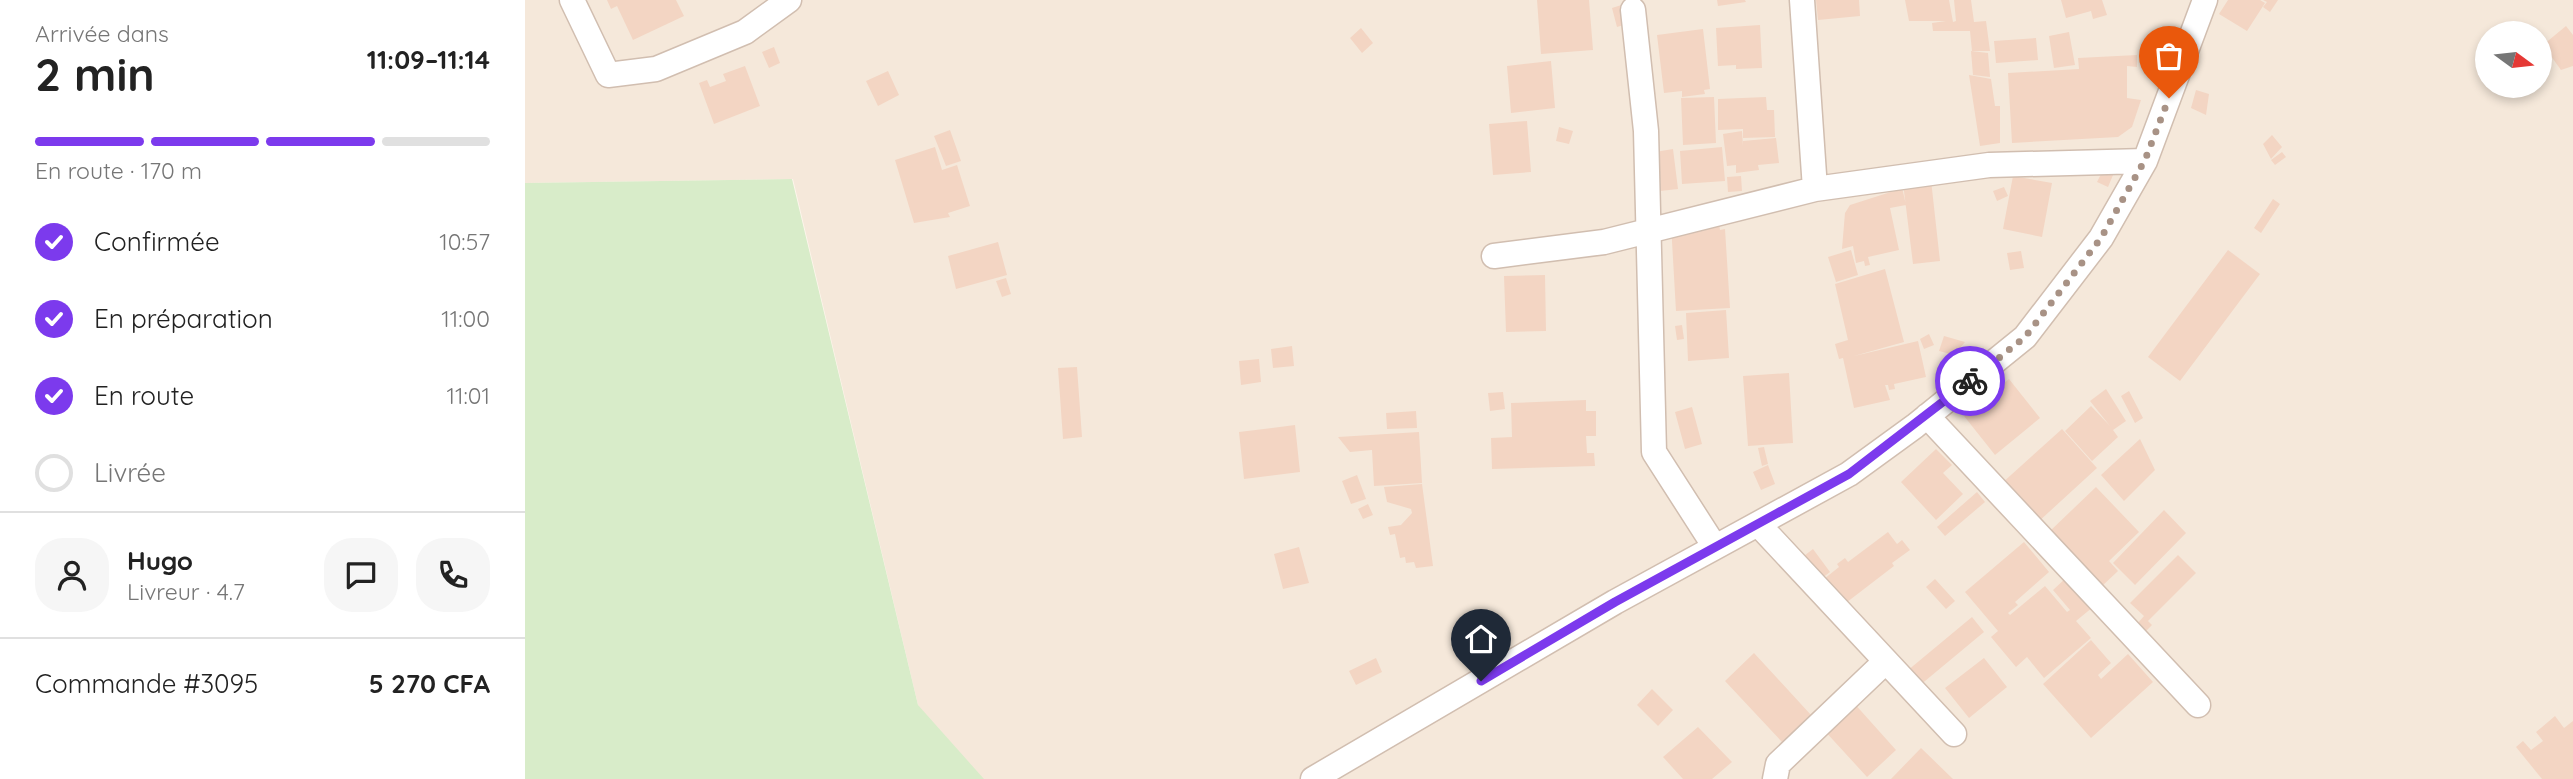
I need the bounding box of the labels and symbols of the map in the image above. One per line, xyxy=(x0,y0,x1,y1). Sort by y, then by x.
north arrow xyxy=(2475,21,2551,98)
pin xyxy=(2139,26,2199,98)
courier xyxy=(1935,346,2005,416)
pin xyxy=(1451,609,1511,681)

